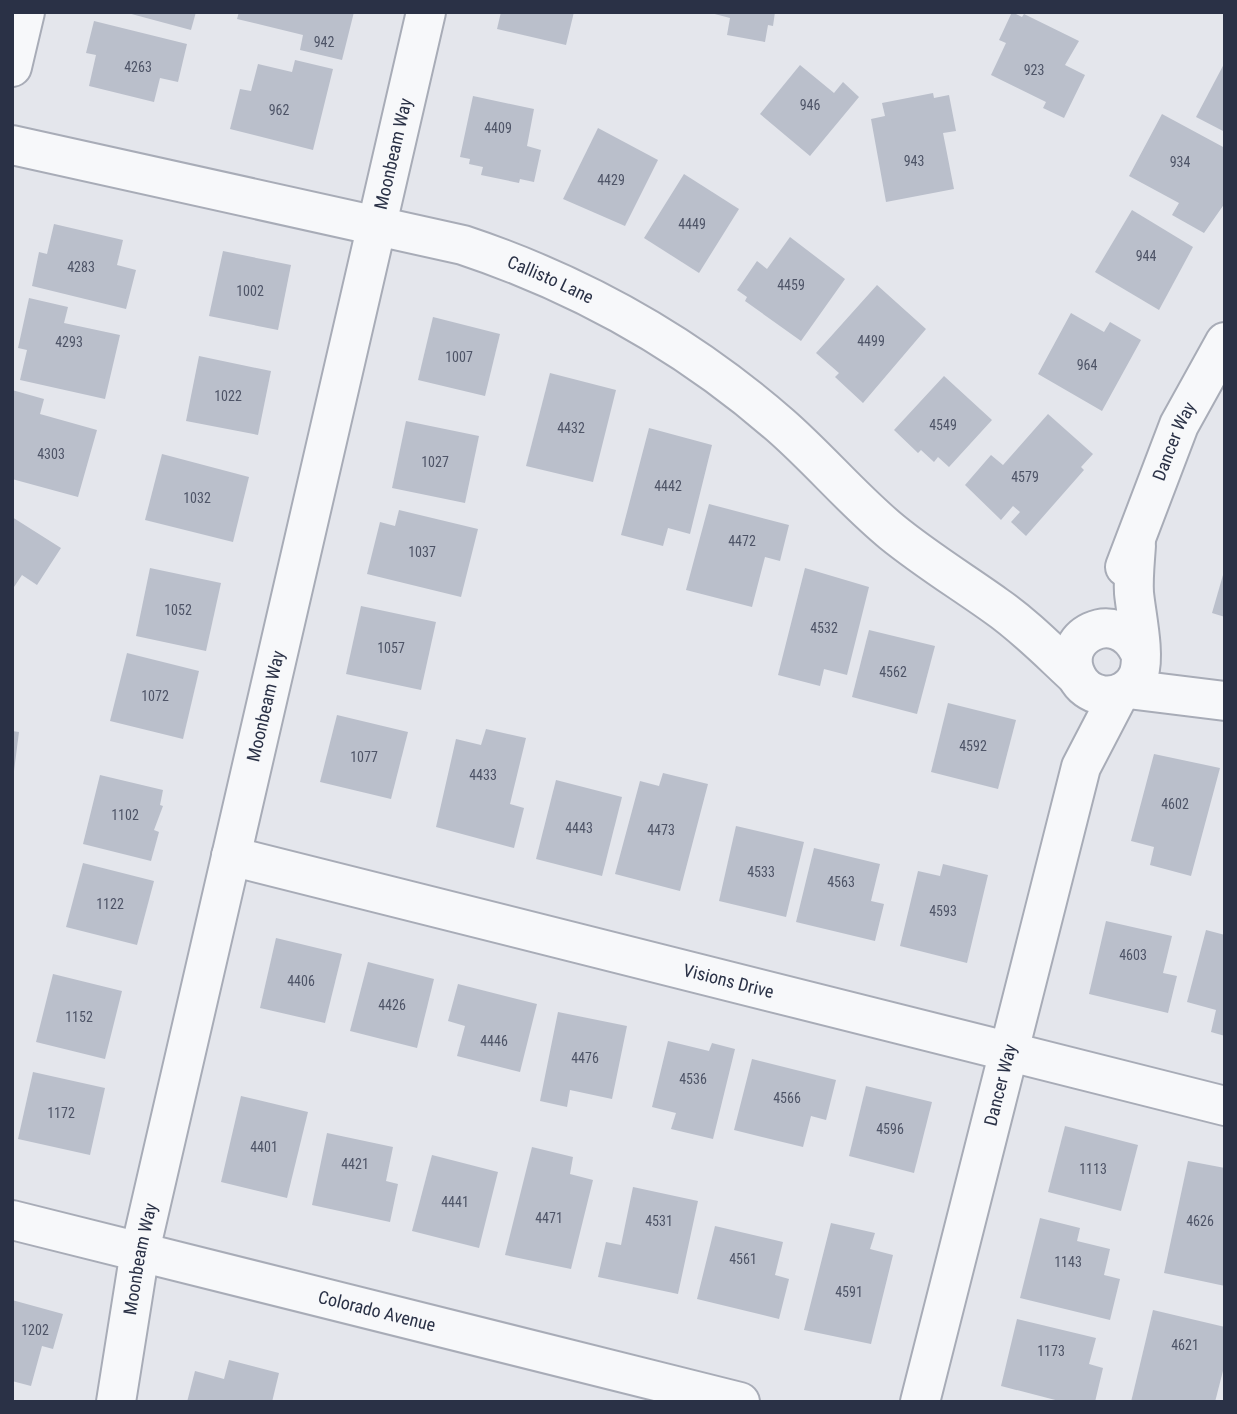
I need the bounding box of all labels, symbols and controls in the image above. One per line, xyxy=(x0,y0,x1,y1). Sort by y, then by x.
house number: 942 xyxy=(314,34,334,50)
house number: 4263 xyxy=(124,59,152,75)
house number: 923 xyxy=(1024,62,1044,78)
street label: Moonbeam Way xyxy=(370,95,416,211)
house number: 946 xyxy=(800,97,820,113)
house number: 962 xyxy=(269,102,289,118)
house number: 4409 xyxy=(484,120,512,136)
house number: 943 xyxy=(904,153,924,169)
house number: 934 xyxy=(1170,154,1190,170)
house number: 4429 xyxy=(597,172,625,188)
house number: 4449 xyxy=(678,216,706,232)
house number: 944 xyxy=(1136,248,1156,264)
street label: Callisto Lane xyxy=(504,251,597,308)
house number: 4283 xyxy=(67,259,95,275)
house number: 4459 xyxy=(777,277,805,293)
house number: 1002 xyxy=(236,283,264,299)
house number: 4499 xyxy=(857,333,885,349)
house number: 4293 xyxy=(55,334,83,350)
house number: 1007 xyxy=(445,349,473,365)
house number: 964 xyxy=(1077,357,1097,373)
house number: 1022 xyxy=(214,388,242,404)
street label: Dancer Way xyxy=(1148,398,1200,483)
house number: 4549 xyxy=(929,417,957,433)
house number: 4432 xyxy=(557,420,585,436)
house number: 4303 xyxy=(37,446,65,462)
house number: 1027 xyxy=(421,454,449,470)
house number: 4579 xyxy=(1011,469,1039,485)
house number: 4442 xyxy=(654,478,682,494)
house number: 1032 xyxy=(183,490,211,506)
house number: 4472 xyxy=(728,533,756,549)
house number: 1037 xyxy=(408,544,436,560)
house number: 1052 xyxy=(164,602,192,618)
house number: 4532 xyxy=(810,620,838,636)
house number: 1057 xyxy=(377,640,405,656)
street label: Moonbeam Way xyxy=(242,648,288,764)
house number: 4562 xyxy=(879,664,907,680)
house number: 1072 xyxy=(141,688,169,704)
house number: 4592 xyxy=(959,738,987,754)
house number: 1077 xyxy=(350,749,378,765)
house number: 4433 xyxy=(469,767,497,783)
house number: 4602 xyxy=(1161,796,1189,812)
house number: 1102 xyxy=(111,807,139,823)
house number: 4443 xyxy=(565,820,593,836)
house number: 4473 xyxy=(647,822,675,838)
house number: 4533 xyxy=(747,864,775,880)
house number: 4563 xyxy=(827,874,855,890)
house number: 1122 xyxy=(96,896,124,912)
house number: 4593 xyxy=(929,903,957,919)
house number: 4603 xyxy=(1119,947,1147,963)
street label: Visions Drive xyxy=(681,959,776,1002)
house number: 4406 xyxy=(287,973,315,989)
house number: 4426 xyxy=(378,997,406,1013)
house number: 1152 xyxy=(65,1009,93,1025)
house number: 4446 xyxy=(480,1033,508,1049)
street label: Dancer Way xyxy=(979,1041,1020,1128)
house number: 4476 xyxy=(571,1050,599,1066)
house number: 4536 xyxy=(679,1071,707,1087)
house number: 4566 xyxy=(773,1090,801,1106)
house number: 1172 xyxy=(47,1105,75,1121)
house number: 4596 xyxy=(876,1121,904,1137)
house number: 4401 xyxy=(250,1139,278,1155)
house number: 4421 xyxy=(341,1156,369,1172)
house number: 1113 xyxy=(1079,1161,1107,1177)
house number: 4441 xyxy=(441,1194,469,1210)
street label: Moonbeam Way xyxy=(119,1200,161,1316)
house number: 4471 xyxy=(535,1210,563,1226)
house number: 4531 xyxy=(645,1213,673,1229)
house number: 4626 xyxy=(1186,1213,1214,1229)
house number: 4561 xyxy=(729,1251,757,1267)
house number: 1143 xyxy=(1054,1254,1082,1270)
house number: 4591 xyxy=(835,1284,863,1300)
street label: Colorado Avenue xyxy=(316,1286,438,1335)
house number: 1202 xyxy=(21,1322,49,1338)
house number: 4621 xyxy=(1171,1337,1199,1353)
house number: 1173 xyxy=(1037,1343,1065,1359)

